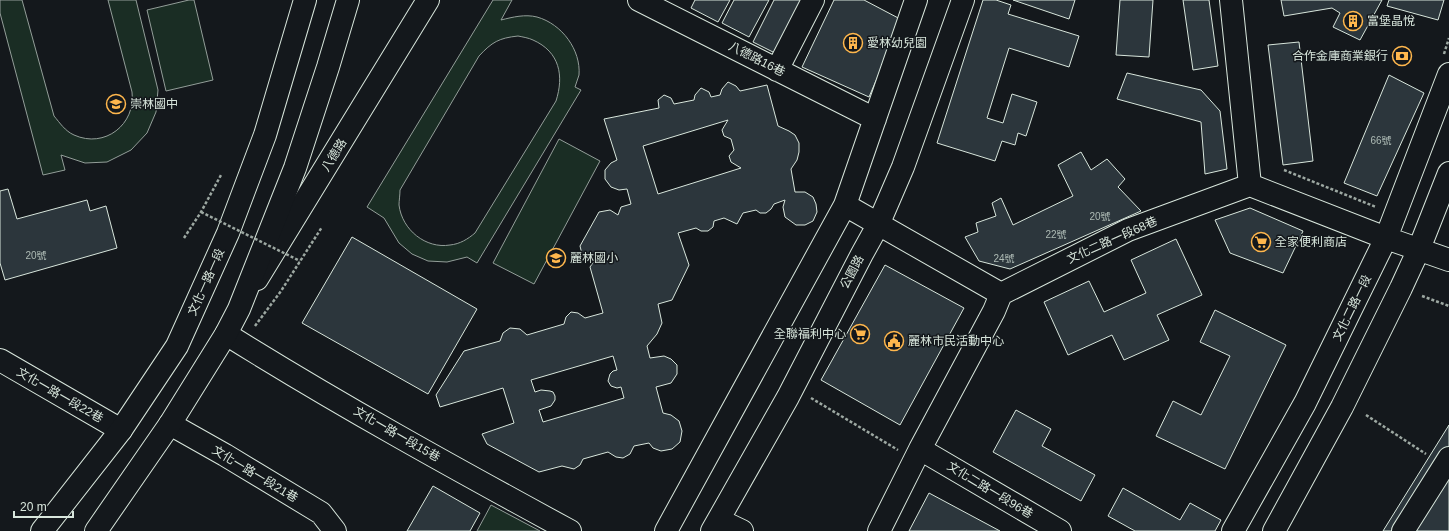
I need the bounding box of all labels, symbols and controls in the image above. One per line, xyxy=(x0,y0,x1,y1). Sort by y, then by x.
building icon: 富堡晶悅 xyxy=(1342,10,1364,32)
place label: 富堡晶悅 xyxy=(1367,14,1415,28)
building icon: 愛林幼兒園 xyxy=(842,32,864,54)
place label: 愛林幼兒園 xyxy=(867,36,927,50)
street label: 八德路16巷 xyxy=(726,39,788,79)
bank icon: 合作金庫商業銀行 xyxy=(1391,45,1413,67)
place label: 合作金庫商業銀行 xyxy=(1292,49,1388,63)
school or university icon: 崇林國中 xyxy=(105,93,127,115)
place label: 崇林國中 xyxy=(130,97,178,111)
house number: 66號 xyxy=(1370,135,1392,146)
street label: 八德路 xyxy=(319,136,349,174)
house number: 20號 xyxy=(1089,211,1111,222)
street label: 文化二路一段68巷 xyxy=(1065,214,1159,266)
house number: 22號 xyxy=(1045,229,1067,240)
supermarket icon: 全家便利商店 xyxy=(1250,231,1272,253)
place label: 全家便利商店 xyxy=(1275,235,1347,249)
street label: 文化一路一段 xyxy=(185,246,227,318)
school or university icon: 麗林國小 xyxy=(545,247,567,269)
house number: 20號 xyxy=(25,250,47,261)
place label: 麗林國小 xyxy=(570,251,618,265)
street label: 公園路 xyxy=(837,253,867,291)
house number: 24號 xyxy=(993,253,1015,264)
street label: 文化二路一段 xyxy=(1330,273,1374,343)
supermarket icon: 全聯福利中心 xyxy=(849,323,871,345)
place label: 全聯福利中心 xyxy=(774,327,846,341)
public building icon: 麗林市民活動中心 xyxy=(883,330,905,352)
place label: 麗林市民活動中心 xyxy=(908,334,1004,348)
street label: 文化一路一段22巷 xyxy=(14,365,106,425)
street label: 文化一路一段15巷 xyxy=(351,404,443,464)
street label: 文化一路一段21巷 xyxy=(210,443,300,505)
street label: 文化二路一段96巷 xyxy=(945,459,1035,521)
scale bar xyxy=(14,493,73,519)
text: 20 m xyxy=(20,500,47,514)

